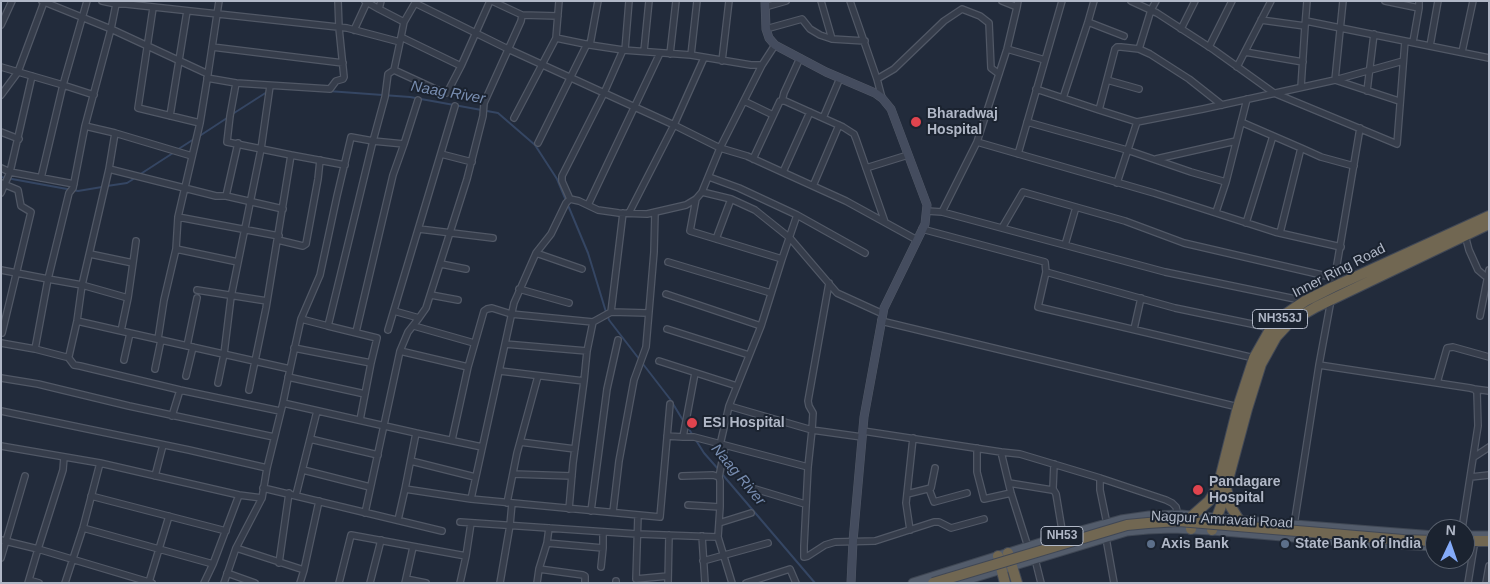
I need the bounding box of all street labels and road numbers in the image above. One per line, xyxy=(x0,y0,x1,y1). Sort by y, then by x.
street label: Inner Ring Road xyxy=(1290,240,1388,302)
road number: NH353J xyxy=(1252,310,1308,328)
street label: Nagpur Amravati Road xyxy=(1150,508,1294,532)
road number: NH53 xyxy=(1041,526,1083,546)

